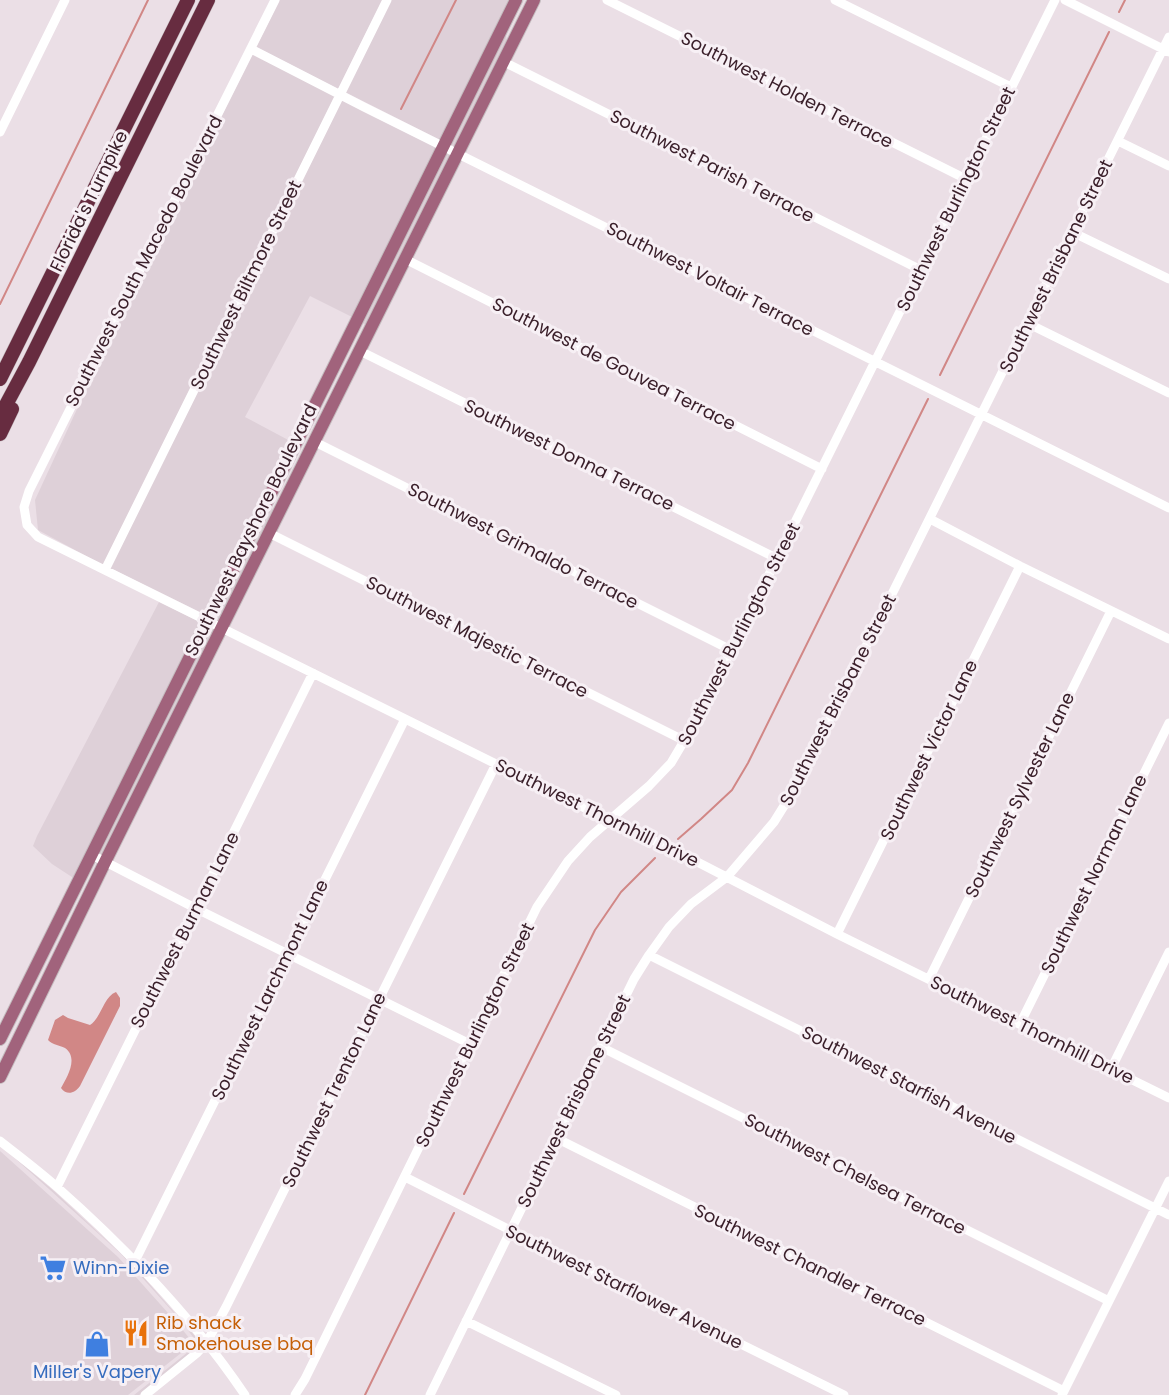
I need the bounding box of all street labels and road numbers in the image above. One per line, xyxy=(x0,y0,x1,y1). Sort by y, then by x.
street label: Southwest Holden Terrace xyxy=(677,25,898,154)
street label: Southwest Burlington Street xyxy=(890,82,1021,315)
street label: Southwest Parish Terrace xyxy=(606,103,819,228)
street label: Southwest South Macedo Boulevard xyxy=(59,111,228,411)
street label: Florida's Turnpike xyxy=(44,126,134,276)
street label: Southwest Brisbane Street xyxy=(993,155,1118,377)
street label: Southwest Biltmore Street xyxy=(184,176,307,394)
street label: Southwest Voltair Terrace xyxy=(602,215,818,342)
street label: Southwest de Gouvea Terrace xyxy=(488,291,740,436)
street label: Southwest Donna Terrace xyxy=(460,393,679,516)
street label: Southwest Bayshore Boulevard xyxy=(178,400,323,660)
street label: Southwest Grimaldo Terrace xyxy=(404,476,643,615)
street label: Southwest Burlington Street xyxy=(671,518,806,750)
street label: Southwest Majestic Terrace xyxy=(362,569,593,704)
street label: Southwest Brisbane Street xyxy=(773,590,902,810)
street label: Southwest Victor Lane xyxy=(874,655,983,844)
street label: Southwest Sylvester Lane xyxy=(959,688,1080,902)
street label: Southwest Thornhill Drive xyxy=(491,752,703,873)
street label: Southwest Norman Lane xyxy=(1034,770,1153,978)
street label: Southwest Burman Lane xyxy=(124,827,245,1032)
street label: Southwest Larchmont Lane xyxy=(205,875,334,1104)
street label: Southwest Burlington Street xyxy=(409,918,540,1151)
street label: Southwest Thornhill Drive xyxy=(926,969,1138,1090)
street label: Southwest Trenton Lane xyxy=(275,988,392,1192)
street label: Southwest Brisbane Street xyxy=(511,990,636,1212)
street label: Southwest Starfish Avenue xyxy=(798,1019,1021,1150)
street label: Southwest Chelsea Terrace xyxy=(740,1107,970,1240)
street label: Southwest Chandler Terrace xyxy=(690,1197,930,1332)
street label: Southwest Starflower Avenue xyxy=(501,1218,747,1355)

